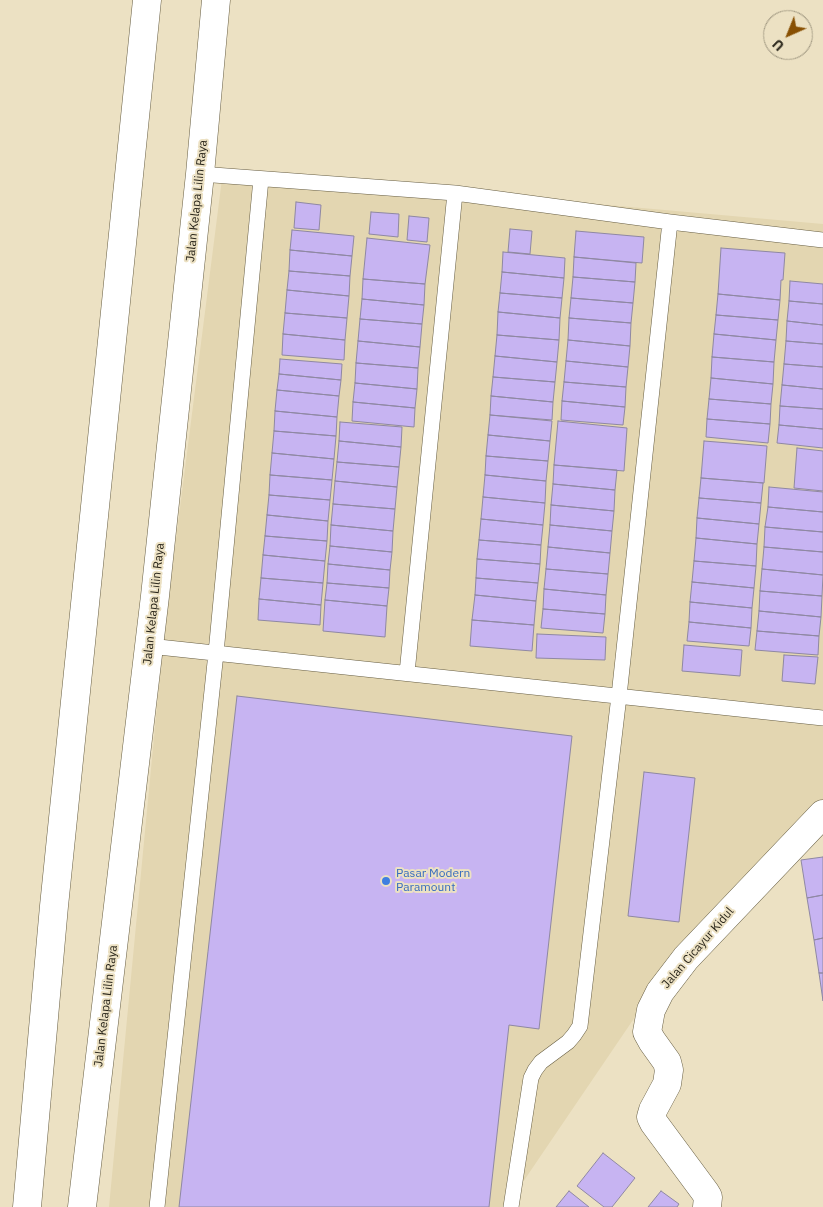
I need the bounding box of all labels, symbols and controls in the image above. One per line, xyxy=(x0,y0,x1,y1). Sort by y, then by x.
north arrow xyxy=(763,10,813,60)
text: U xyxy=(769,35,788,55)
street label: Jalan Kelapa Lilin Raya xyxy=(183,139,211,263)
street label: Jalan Kelapa Lilin Raya xyxy=(140,542,168,666)
place label: Pasar Modern Paramount xyxy=(396,867,470,895)
marker: Pasar Modern Paramount xyxy=(380,875,392,887)
street label: Jalan Cicayur Kidul xyxy=(659,905,737,991)
street label: Jalan Kelapa Lilin Raya xyxy=(91,944,121,1068)

